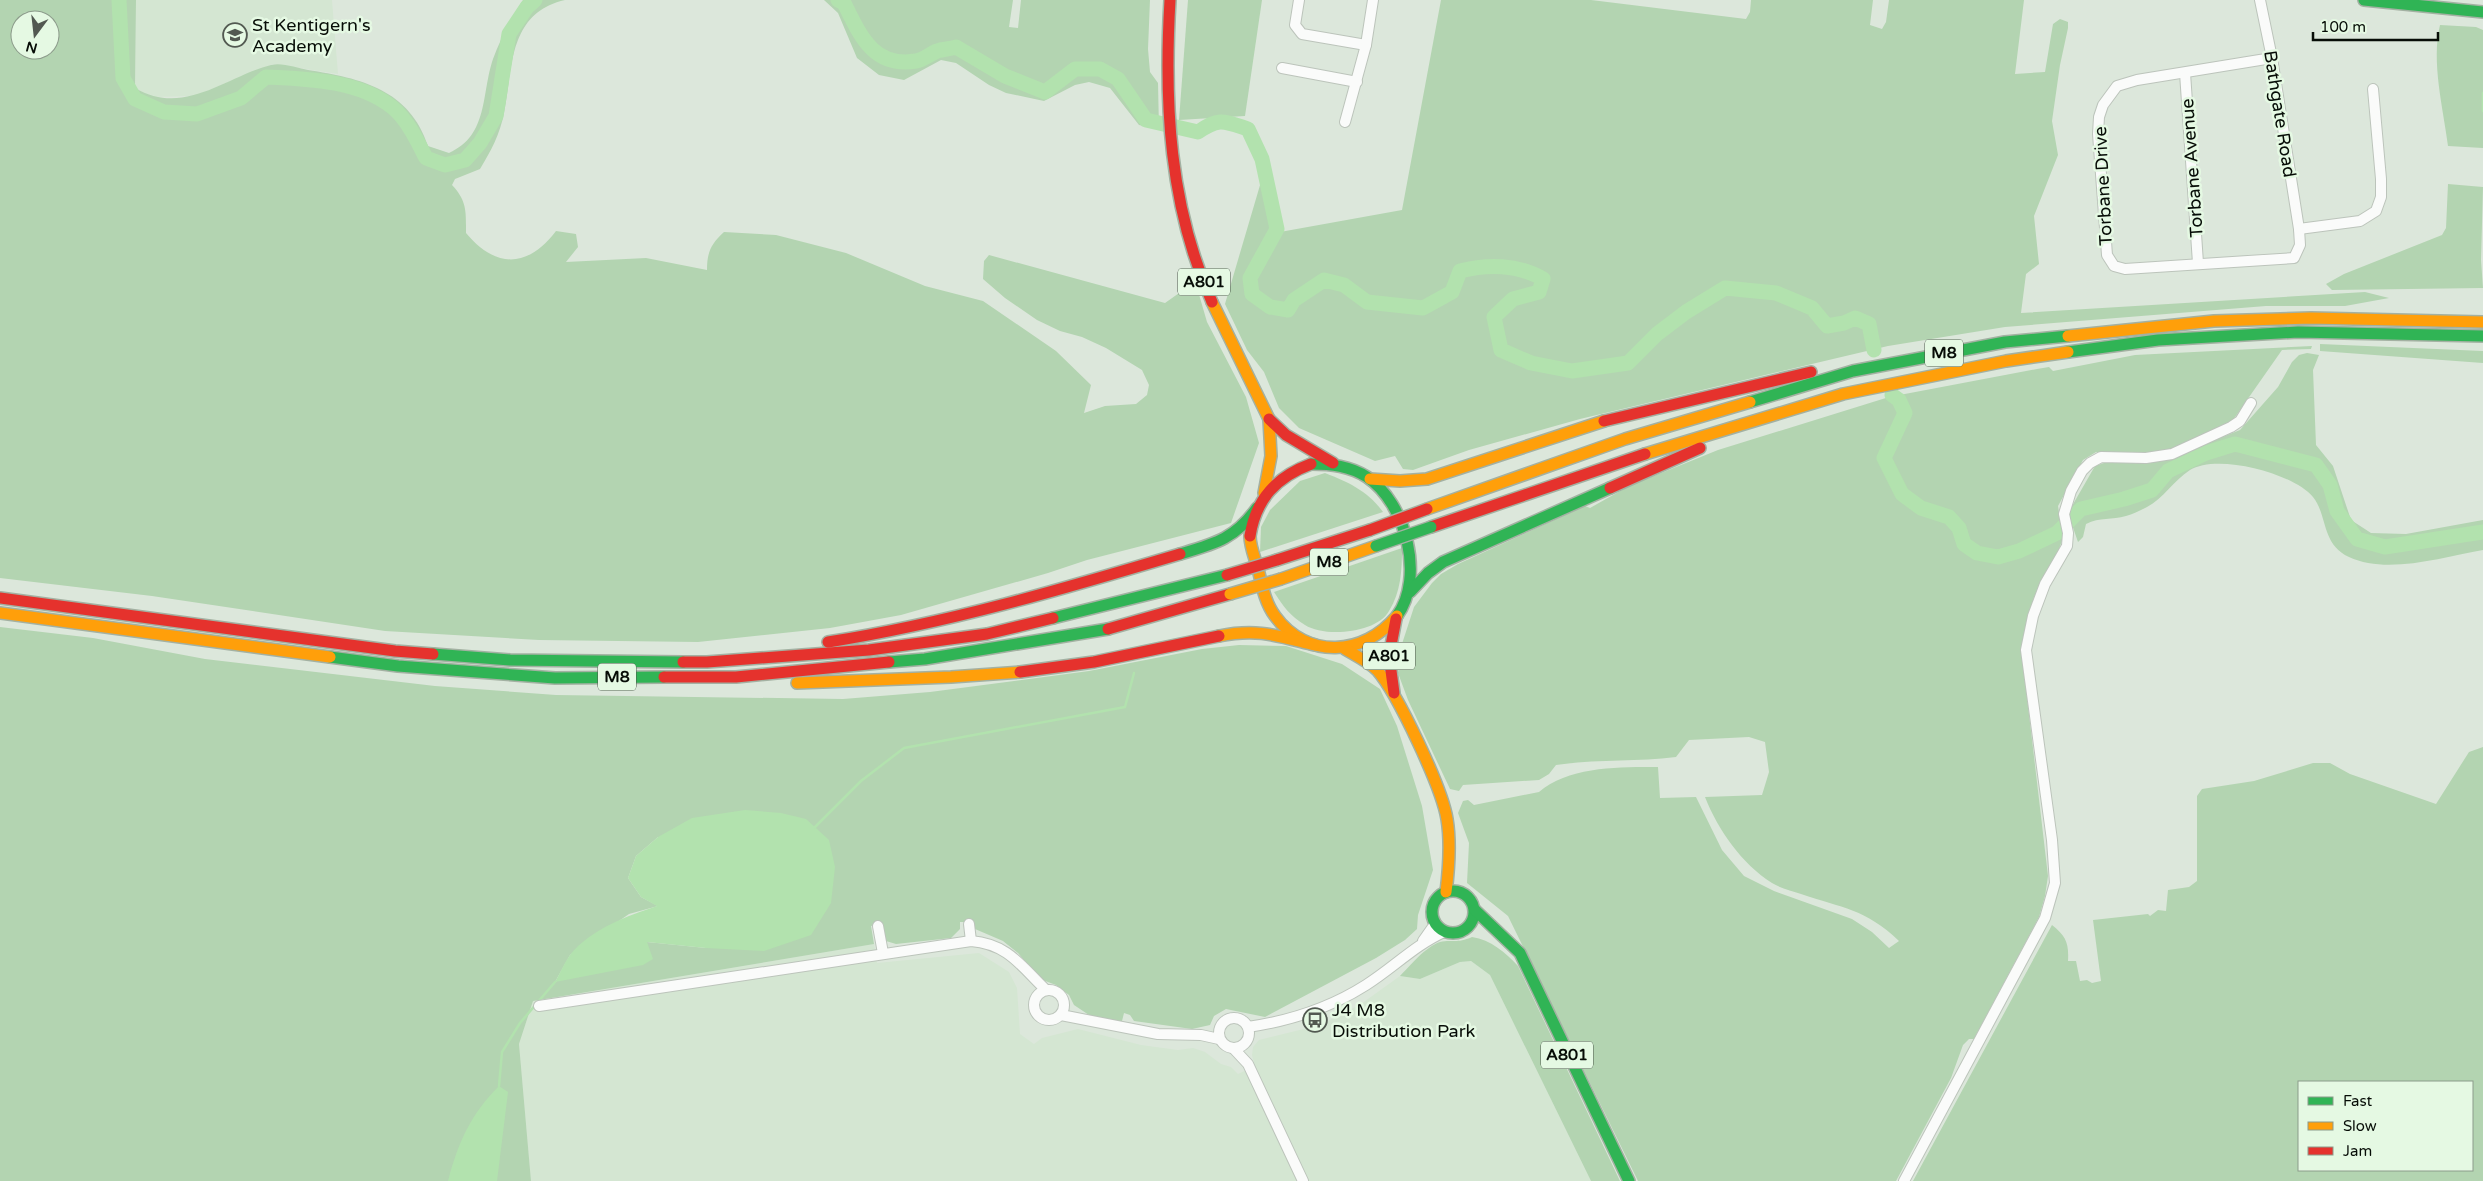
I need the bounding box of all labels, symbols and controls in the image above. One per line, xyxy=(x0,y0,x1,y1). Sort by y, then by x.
north arrow xyxy=(10,10,60,60)
scale bar xyxy=(2313,10,2438,42)
place label: St Kentigern's Academy xyxy=(252,14,371,57)
text: 100 m xyxy=(2320,18,2366,36)
school or university icon: St Kentigern's Academy xyxy=(222,22,248,48)
text: N xyxy=(24,37,39,57)
street label: Bathgate Road xyxy=(2259,49,2301,179)
street label: Torbane Avenue xyxy=(2176,98,2208,238)
street label: Torbane Drive xyxy=(2089,126,2117,246)
road number: A801 xyxy=(1178,268,1230,296)
road number: M8 xyxy=(1925,339,1963,366)
road number: M8 xyxy=(1310,548,1348,576)
road number: A801 xyxy=(1363,642,1415,669)
road number: M8 xyxy=(598,664,636,690)
place label: J4 M8 Distribution Park xyxy=(1332,999,1476,1042)
bus stop icon: J4 M8 Distribution Park xyxy=(1302,1007,1328,1033)
road number: A801 xyxy=(1541,1042,1593,1068)
legend xyxy=(2298,1081,2473,1171)
text: Fast xyxy=(2343,1092,2373,1110)
text: Slow xyxy=(2343,1117,2377,1135)
text: Jam xyxy=(2343,1142,2372,1160)

